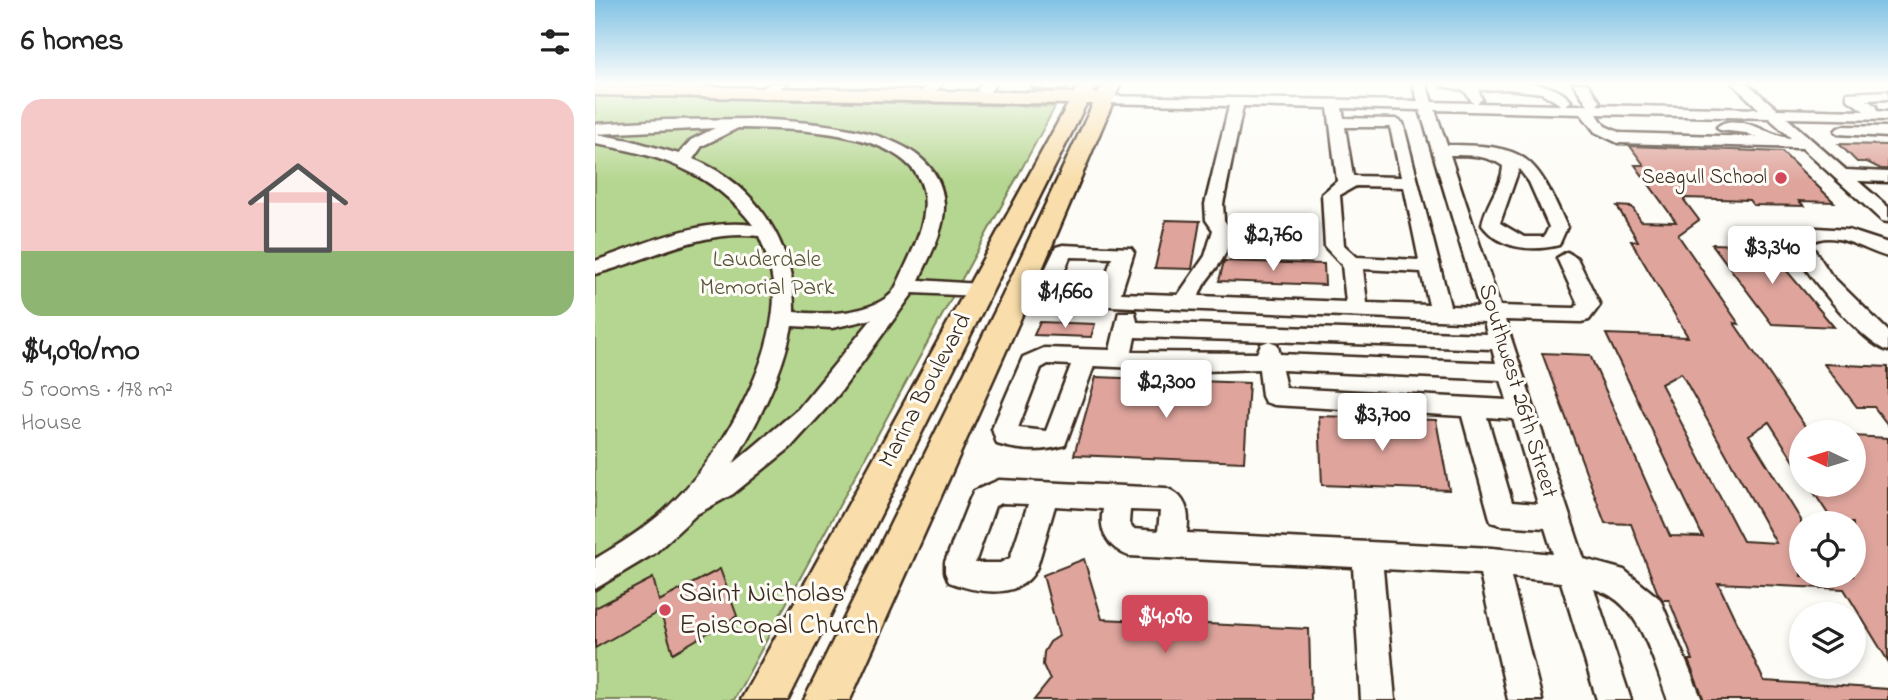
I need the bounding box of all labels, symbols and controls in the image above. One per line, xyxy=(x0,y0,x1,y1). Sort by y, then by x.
text: 6 homes xyxy=(21,20,124,64)
icon: filters xyxy=(536,23,574,61)
icon: home xyxy=(235,145,361,271)
place label: Seagull School xyxy=(1642,163,1767,195)
marker: Seagull School xyxy=(1773,170,1789,186)
pin: $2,760 xyxy=(1216,214,1330,273)
text: $2,760 xyxy=(1244,219,1302,252)
pin: $3,340 xyxy=(1715,226,1829,286)
text: $3,340 xyxy=(1744,232,1800,265)
park label: Lauderdale Memorial Park xyxy=(700,243,835,306)
pin: $1,660 xyxy=(1008,270,1122,330)
text: $1,660 xyxy=(1037,276,1093,309)
street label: Southwest 26th Street xyxy=(1468,280,1566,502)
street label: Marina Boulevard xyxy=(871,307,982,474)
text: $4,090/mo xyxy=(21,330,140,374)
pin: $2,300 xyxy=(1109,360,1223,420)
text: $2,300 xyxy=(1137,366,1195,399)
text: 5 rooms · 178 m² xyxy=(21,374,173,407)
pin: $3,700 xyxy=(1325,393,1439,453)
text: $3,700 xyxy=(1354,399,1410,432)
text: House xyxy=(21,407,81,440)
north arrow xyxy=(1789,420,1865,497)
map controls xyxy=(1789,420,1866,679)
button: locate xyxy=(1789,511,1866,588)
place label: Saint Nicholas Episcopal Church xyxy=(679,574,879,647)
pin: $4,090 xyxy=(1108,596,1222,655)
text: $4,090 xyxy=(1138,601,1192,634)
marker: Saint Nicholas Episcopal Church xyxy=(657,602,673,618)
button: layers xyxy=(1789,602,1866,679)

